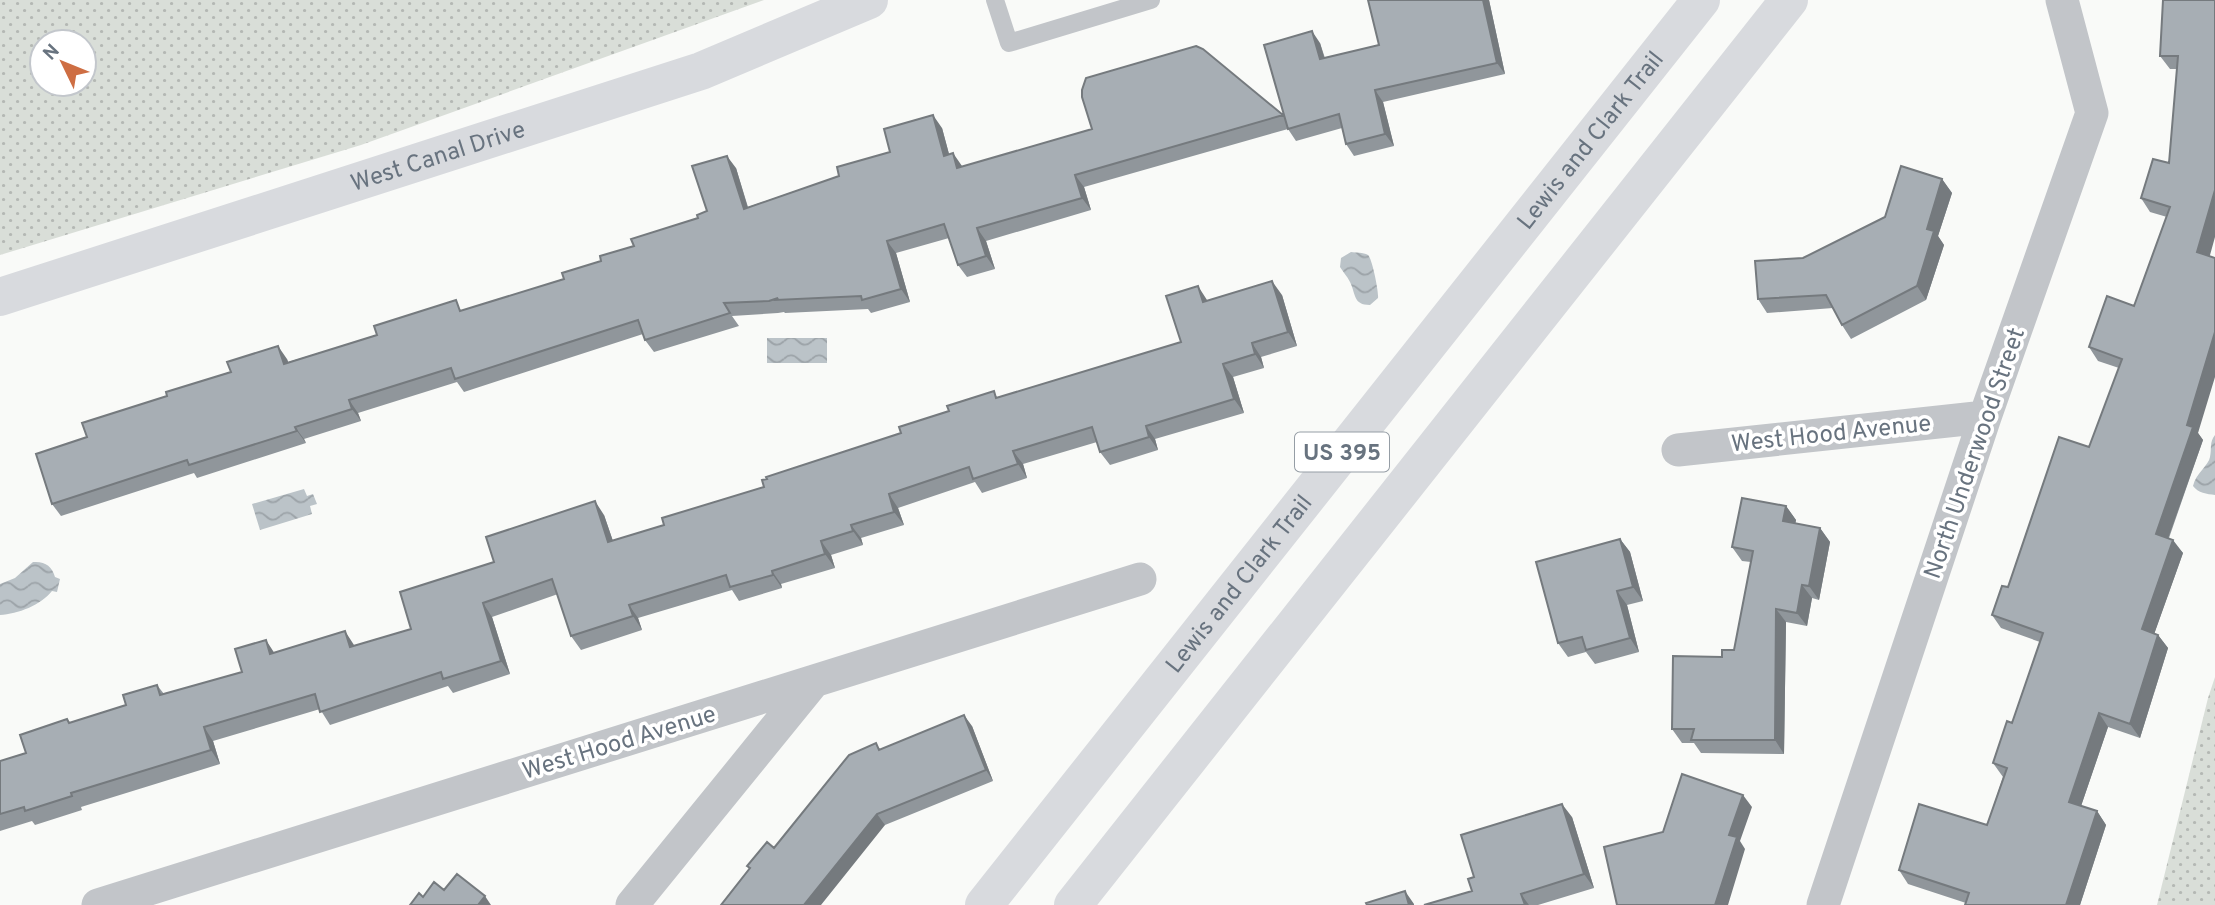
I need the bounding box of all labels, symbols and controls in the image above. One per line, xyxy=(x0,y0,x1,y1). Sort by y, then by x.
north arrow xyxy=(28,28,98,98)
text: N xyxy=(39,40,65,66)
street label: Lewis and Clark Trail xyxy=(1512,46,1672,237)
street label: West Canal Drive xyxy=(347,116,529,200)
street label: North Underwood Street xyxy=(1919,324,2033,583)
street label: West Hood Avenue xyxy=(1730,410,1933,460)
road number: US 395 xyxy=(1295,432,1389,472)
street label: Lewis and Clark Trail xyxy=(1160,490,1320,680)
street label: West Hood Avenue xyxy=(519,700,720,788)

